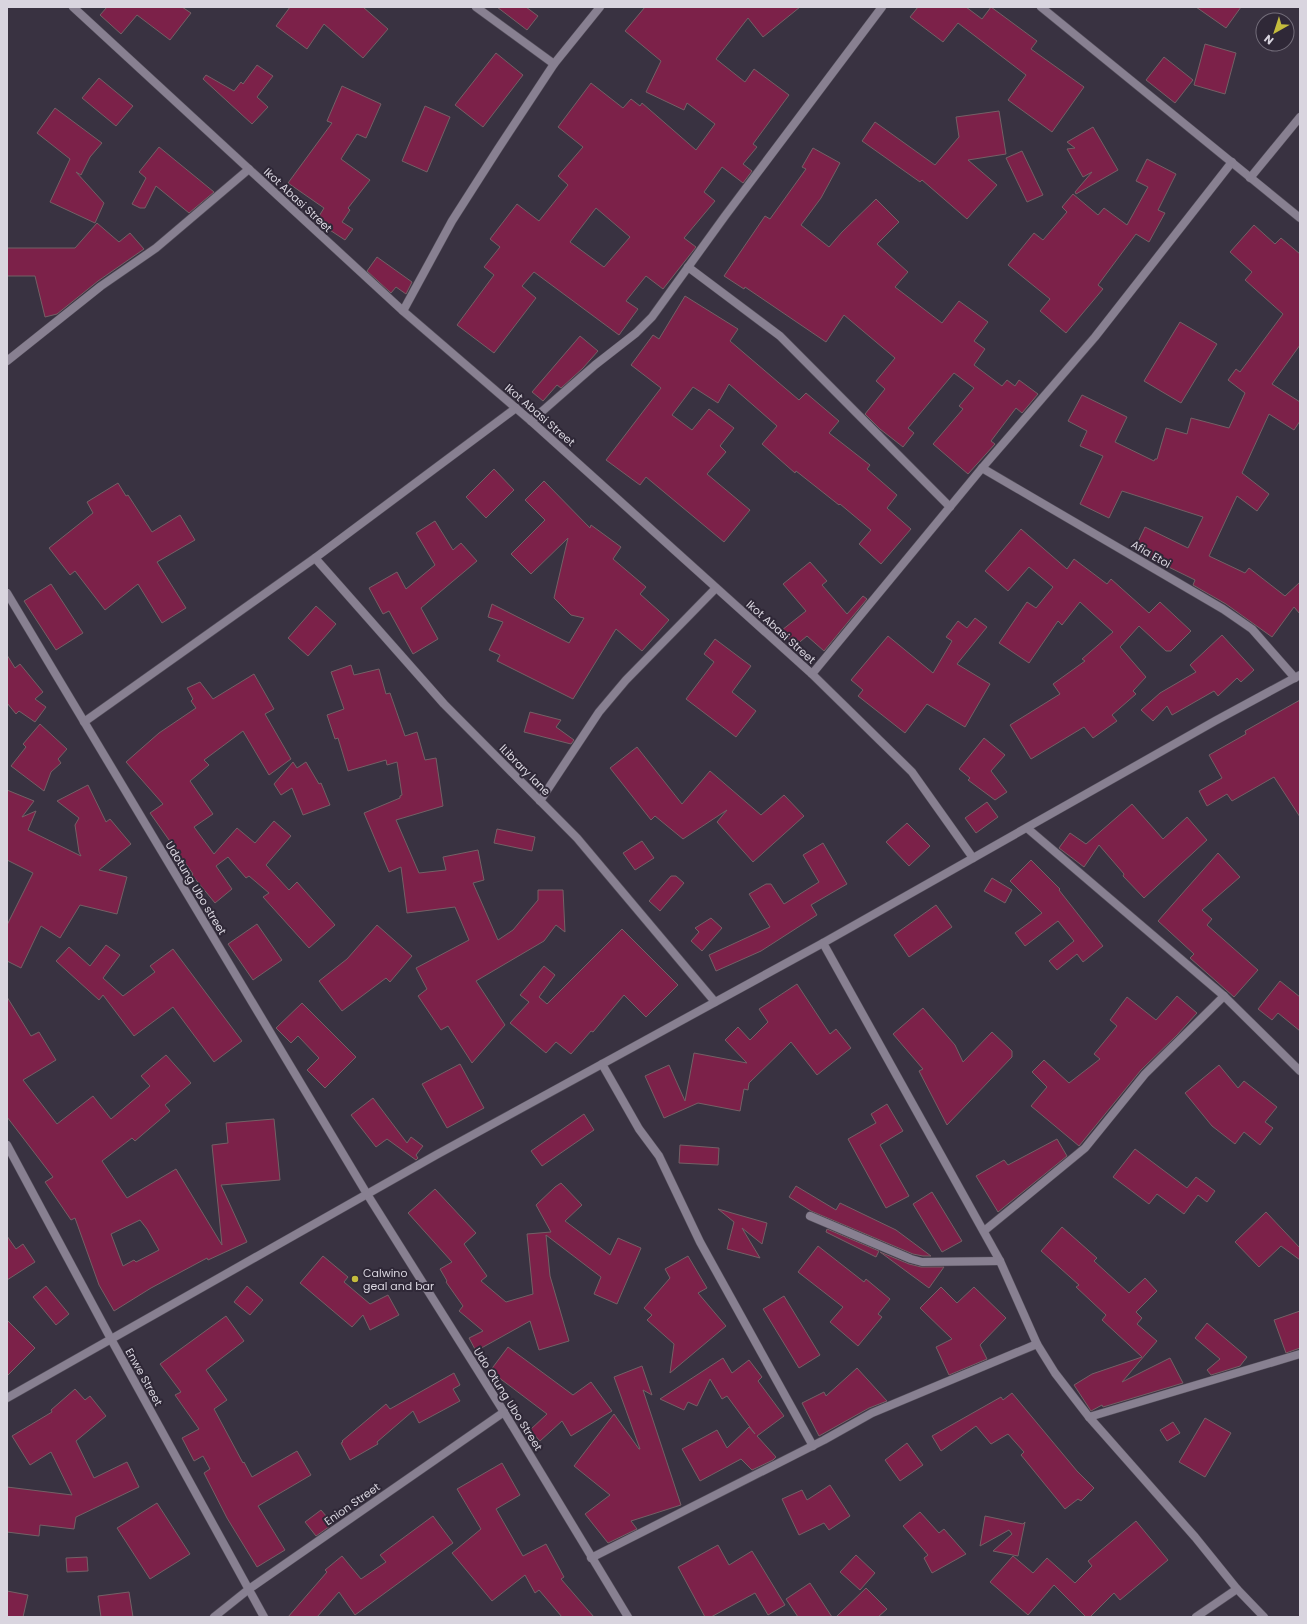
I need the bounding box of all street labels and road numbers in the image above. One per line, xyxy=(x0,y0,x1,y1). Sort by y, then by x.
street label: Ikot Abasi Street xyxy=(260,164,336,236)
street label: Ikot Abasi Street xyxy=(501,380,579,450)
street label: Afia Etoi xyxy=(1128,536,1174,572)
street label: Ikot Abasi Street xyxy=(743,597,819,667)
street label: lLibrary lane xyxy=(496,741,554,799)
street label: Udotung Ubo street xyxy=(162,838,230,938)
street label: Udo Otung Ubo Street xyxy=(470,1344,546,1454)
street label: Enwe Street xyxy=(122,1345,166,1409)
street label: Enion Street xyxy=(321,1479,383,1529)

